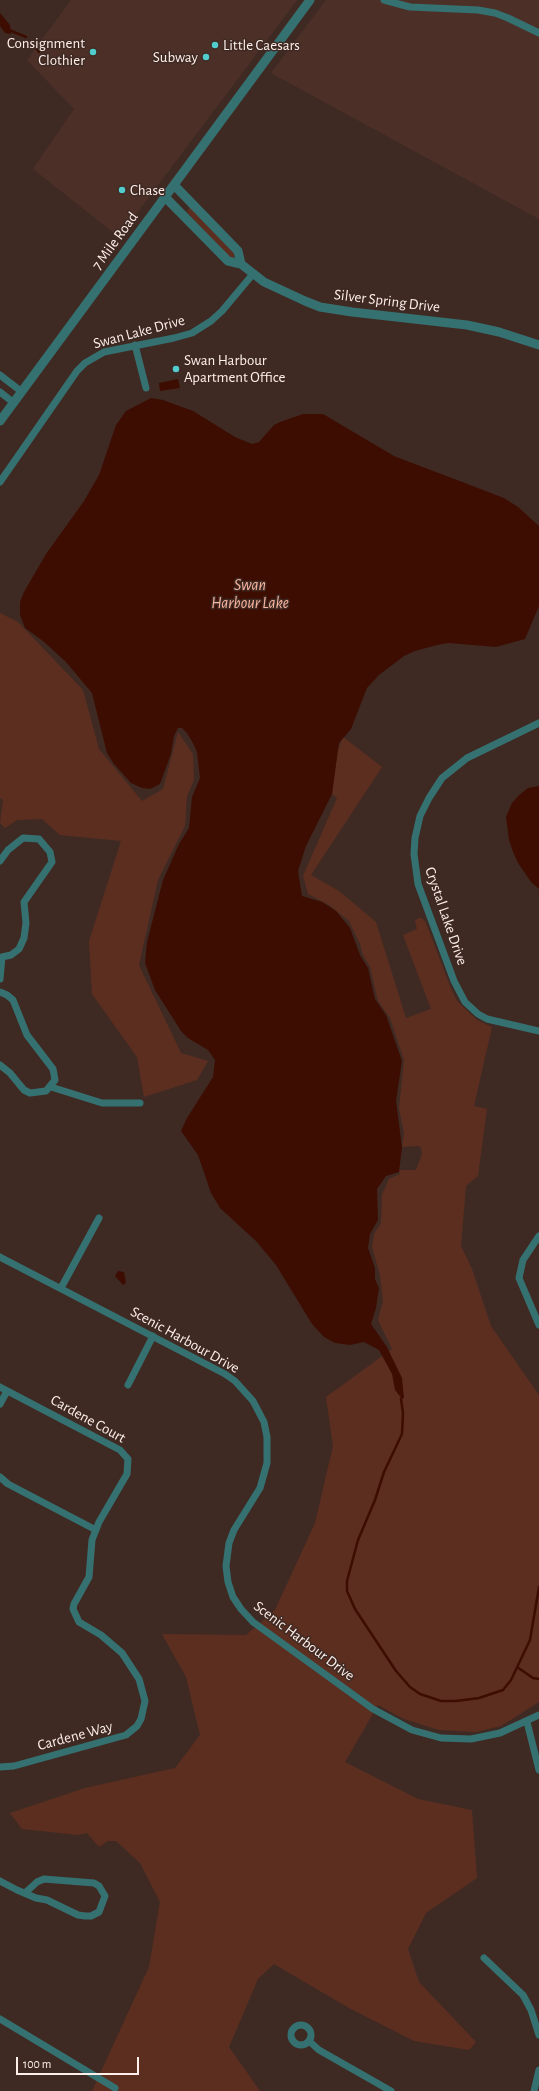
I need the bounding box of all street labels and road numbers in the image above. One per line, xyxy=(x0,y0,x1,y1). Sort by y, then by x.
street label: 7 Mile Road xyxy=(88,209,142,273)
street label: Silver Spring Drive xyxy=(333,286,441,316)
street label: Swan Lake Drive xyxy=(91,311,187,353)
street label: Crystal Lake Drive xyxy=(421,865,471,967)
street label: Scenic Harbour Drive xyxy=(127,1303,243,1377)
street label: Cardene Court xyxy=(47,1391,129,1447)
street label: Scenic Harbour Drive xyxy=(250,1597,358,1685)
street label: Cardene Way xyxy=(36,1717,114,1755)

